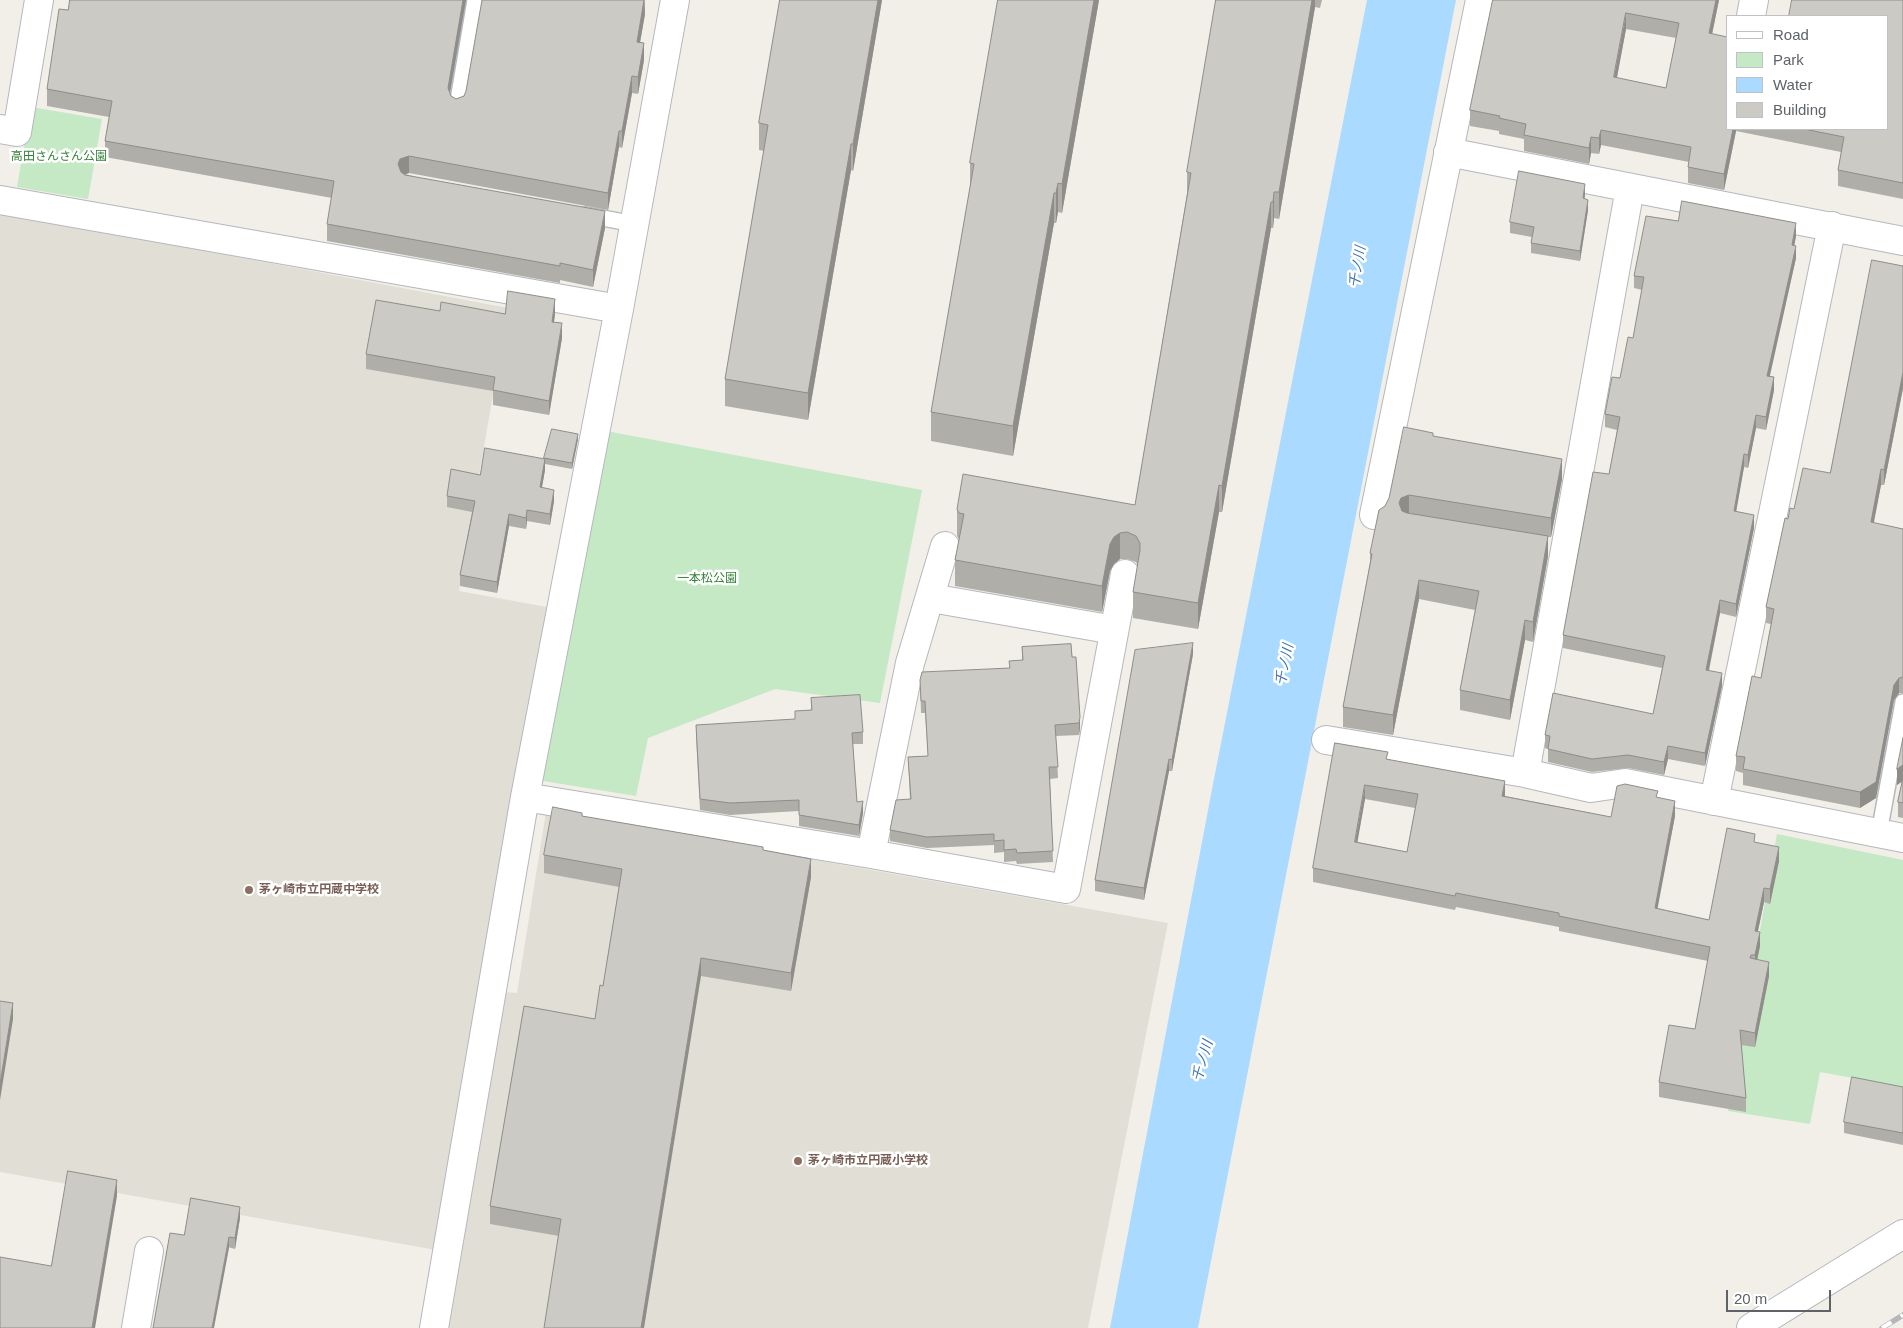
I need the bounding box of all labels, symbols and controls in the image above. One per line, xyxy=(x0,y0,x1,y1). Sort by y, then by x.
legend xyxy=(1726,15,1888,130)
text: Road xyxy=(1773,26,1809,43)
text: Park xyxy=(1773,51,1804,68)
text: Water xyxy=(1773,76,1812,93)
text: Building xyxy=(1773,101,1826,118)
park label: 高田さんさん公園 xyxy=(11,150,107,164)
water label: 千ノ川 xyxy=(1346,245,1370,289)
park label: 一本松公園 xyxy=(677,572,737,586)
water label: 千ノ川 xyxy=(1273,643,1297,687)
place label: 茅ヶ崎市立円蔵中学校 xyxy=(259,883,379,897)
marker: 茅ヶ崎市立円蔵中学校 xyxy=(243,884,255,896)
water label: 千ノ川 xyxy=(1189,1038,1217,1084)
place label: 茅ヶ崎市立円蔵小学校 xyxy=(808,1154,928,1168)
marker: 茅ヶ崎市立円蔵小学校 xyxy=(792,1155,804,1167)
scale bar xyxy=(1728,1280,1833,1312)
text: 20 m xyxy=(1734,1290,1767,1307)

